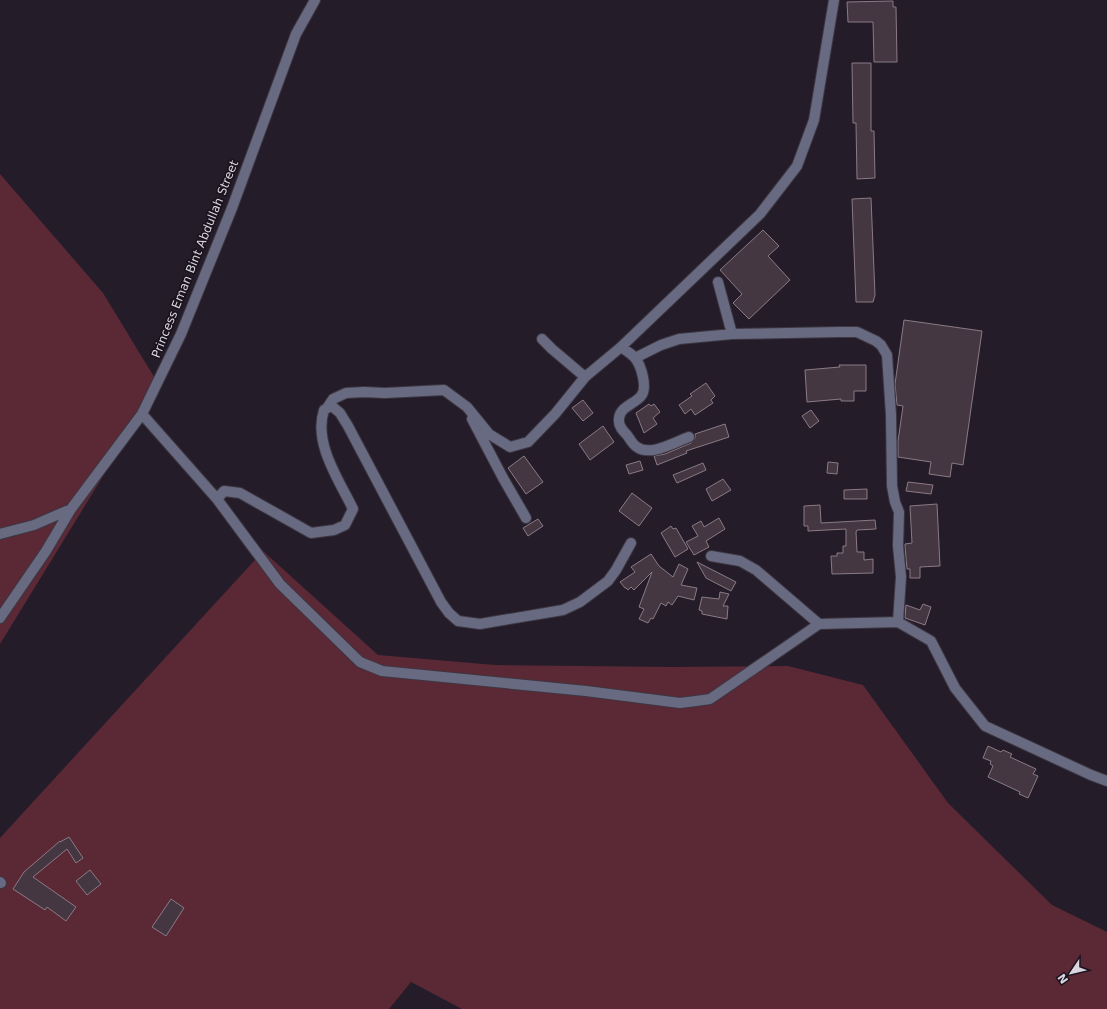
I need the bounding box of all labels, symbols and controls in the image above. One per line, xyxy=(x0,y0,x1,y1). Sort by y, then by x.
street label: Princess Eman Bint Abdullah Street xyxy=(149,158,241,360)
north arrow xyxy=(1051,953,1091,993)
text: N xyxy=(1055,971,1071,986)

